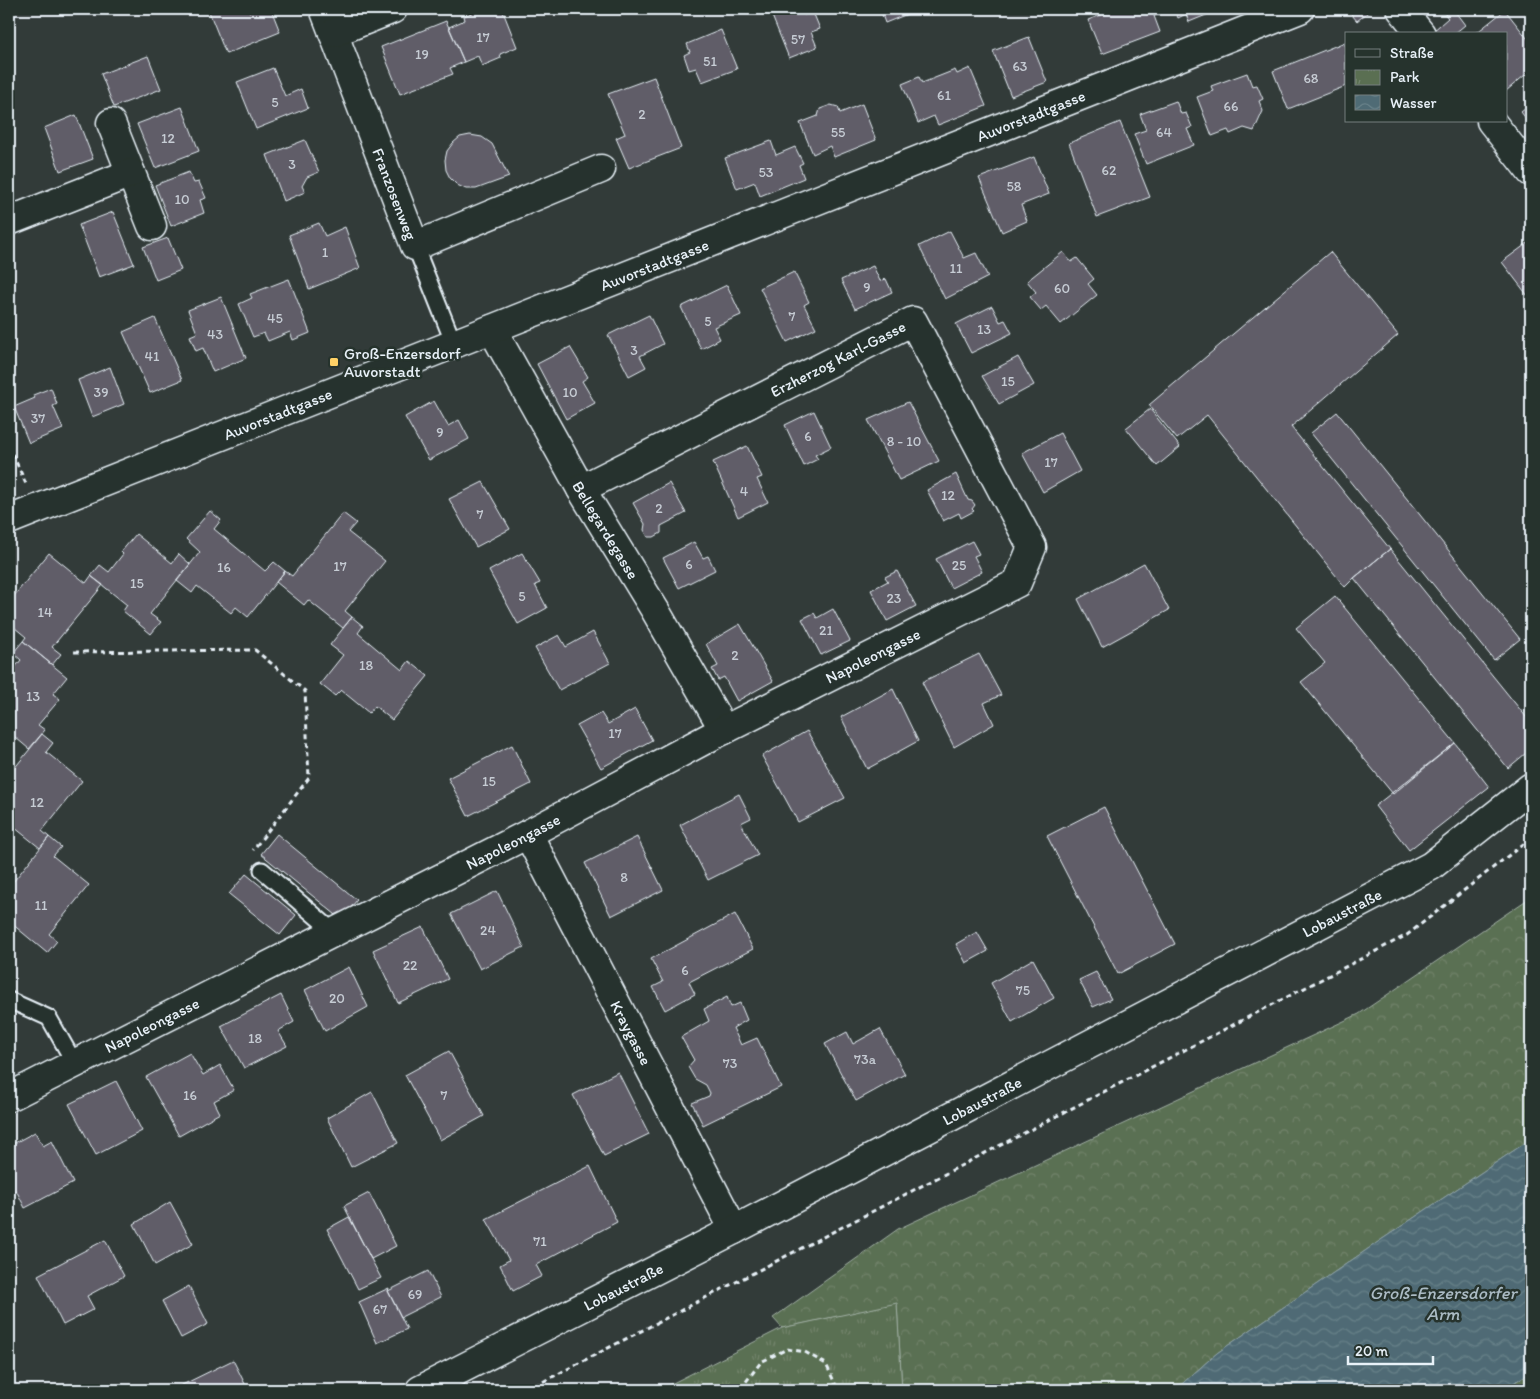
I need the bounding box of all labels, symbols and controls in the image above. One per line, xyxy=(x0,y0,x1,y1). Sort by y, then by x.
house number: 17 xyxy=(476,29,490,46)
house number: 57 xyxy=(791,31,805,48)
legend xyxy=(1345,32,1508,122)
text: Straße xyxy=(1390,44,1434,62)
house number: 19 xyxy=(415,46,429,63)
house number: 51 xyxy=(703,53,717,70)
house number: 63 xyxy=(1012,58,1028,75)
text: Park xyxy=(1390,68,1420,86)
house number: 68 xyxy=(1303,70,1319,87)
street label: Auvorstadtgasse xyxy=(974,86,1088,146)
house number: 61 xyxy=(937,87,951,104)
house number: 5 xyxy=(271,94,279,111)
text: Wasser xyxy=(1390,94,1437,112)
house number: 66 xyxy=(1224,98,1238,115)
house number: 2 xyxy=(638,106,646,123)
house number: 55 xyxy=(831,124,845,141)
house number: 64 xyxy=(1156,124,1172,141)
house number: 12 xyxy=(161,130,176,147)
street label: Franzosenweg xyxy=(369,145,422,243)
house number: 3 xyxy=(288,156,296,173)
house number: 62 xyxy=(1102,162,1117,179)
house number: 53 xyxy=(759,164,774,181)
house number: 58 xyxy=(1006,178,1022,195)
house number: 10 xyxy=(174,191,190,208)
street label: Auvorstadtgasse xyxy=(597,235,711,295)
house number: 1 xyxy=(322,244,329,261)
house number: 11 xyxy=(950,260,963,277)
house number: 9 xyxy=(863,279,871,296)
house number: 60 xyxy=(1054,280,1070,297)
house number: 7 xyxy=(789,308,796,325)
house number: 45 xyxy=(267,310,283,327)
house number: 5 xyxy=(704,313,712,330)
street label: Erzherzog Karl-Gasse xyxy=(767,317,909,401)
house number: 13 xyxy=(977,321,991,338)
house number: 43 xyxy=(207,326,223,343)
house number: 3 xyxy=(630,342,638,359)
place label: Groß-Enzersdorf Auvorstadt xyxy=(344,344,461,381)
house number: 41 xyxy=(145,348,160,365)
marker: Groß-Enzersdorf Auvorstadt xyxy=(328,356,340,368)
house number: 15 xyxy=(1001,373,1015,390)
house number: 39 xyxy=(94,384,108,401)
street label: Auvorstadtgasse xyxy=(221,384,335,444)
house number: 10 xyxy=(562,384,578,401)
house number: 37 xyxy=(31,410,45,427)
house number: 9 xyxy=(436,424,444,441)
house number: 6 xyxy=(804,428,812,445)
house number: 8 - 10 xyxy=(887,433,921,450)
house number: 17 xyxy=(1044,454,1058,471)
street label: Bellegardegasse xyxy=(569,477,643,583)
house number: 4 xyxy=(740,483,749,500)
house number: 12 xyxy=(941,487,956,504)
house number: 2 xyxy=(655,500,663,517)
house number: 7 xyxy=(477,506,484,523)
house number: 6 xyxy=(685,556,693,573)
house number: 25 xyxy=(952,557,966,574)
house number: 17 xyxy=(333,558,347,575)
house number: 16 xyxy=(217,559,231,576)
house number: 15 xyxy=(130,575,144,592)
house number: 5 xyxy=(518,588,526,605)
house number: 23 xyxy=(887,590,902,607)
house number: 14 xyxy=(38,604,53,621)
house number: 21 xyxy=(819,622,833,639)
street label: Napoleongasse xyxy=(822,624,923,687)
house number: 2 xyxy=(731,647,739,664)
house number: 18 xyxy=(359,657,373,674)
house number: 13 xyxy=(26,688,40,705)
house number: 17 xyxy=(608,725,622,742)
house number: 15 xyxy=(482,773,496,790)
house number: 12 xyxy=(30,794,45,811)
street label: Napoleongasse xyxy=(463,809,564,873)
house number: 8 xyxy=(620,869,628,886)
street label: Lobaustraße xyxy=(1299,884,1385,941)
house number: 11 xyxy=(35,897,48,914)
house number: 24 xyxy=(480,922,496,939)
house number: 22 xyxy=(403,957,418,974)
house number: 6 xyxy=(681,962,689,979)
house number: 75 xyxy=(1016,982,1030,999)
house number: 20 xyxy=(329,990,345,1007)
street label: Napoleongasse xyxy=(101,993,202,1057)
street label: Kraygasse xyxy=(607,997,656,1069)
house number: 18 xyxy=(248,1030,262,1047)
house number: 73a xyxy=(854,1051,877,1068)
house number: 73 xyxy=(723,1055,738,1072)
street label: Lobaustraße xyxy=(939,1072,1025,1129)
house number: 16 xyxy=(183,1087,197,1104)
house number: 7 xyxy=(441,1087,448,1104)
house number: 71 xyxy=(533,1233,547,1250)
street label: Lobaustraße xyxy=(580,1258,666,1315)
water label: Groß-Enzersdorfer Arm xyxy=(1369,1282,1518,1325)
house number: 69 xyxy=(408,1286,422,1303)
house number: 67 xyxy=(373,1301,387,1318)
scale bar xyxy=(1348,1334,1432,1366)
text: 20 m xyxy=(1355,1342,1389,1360)

